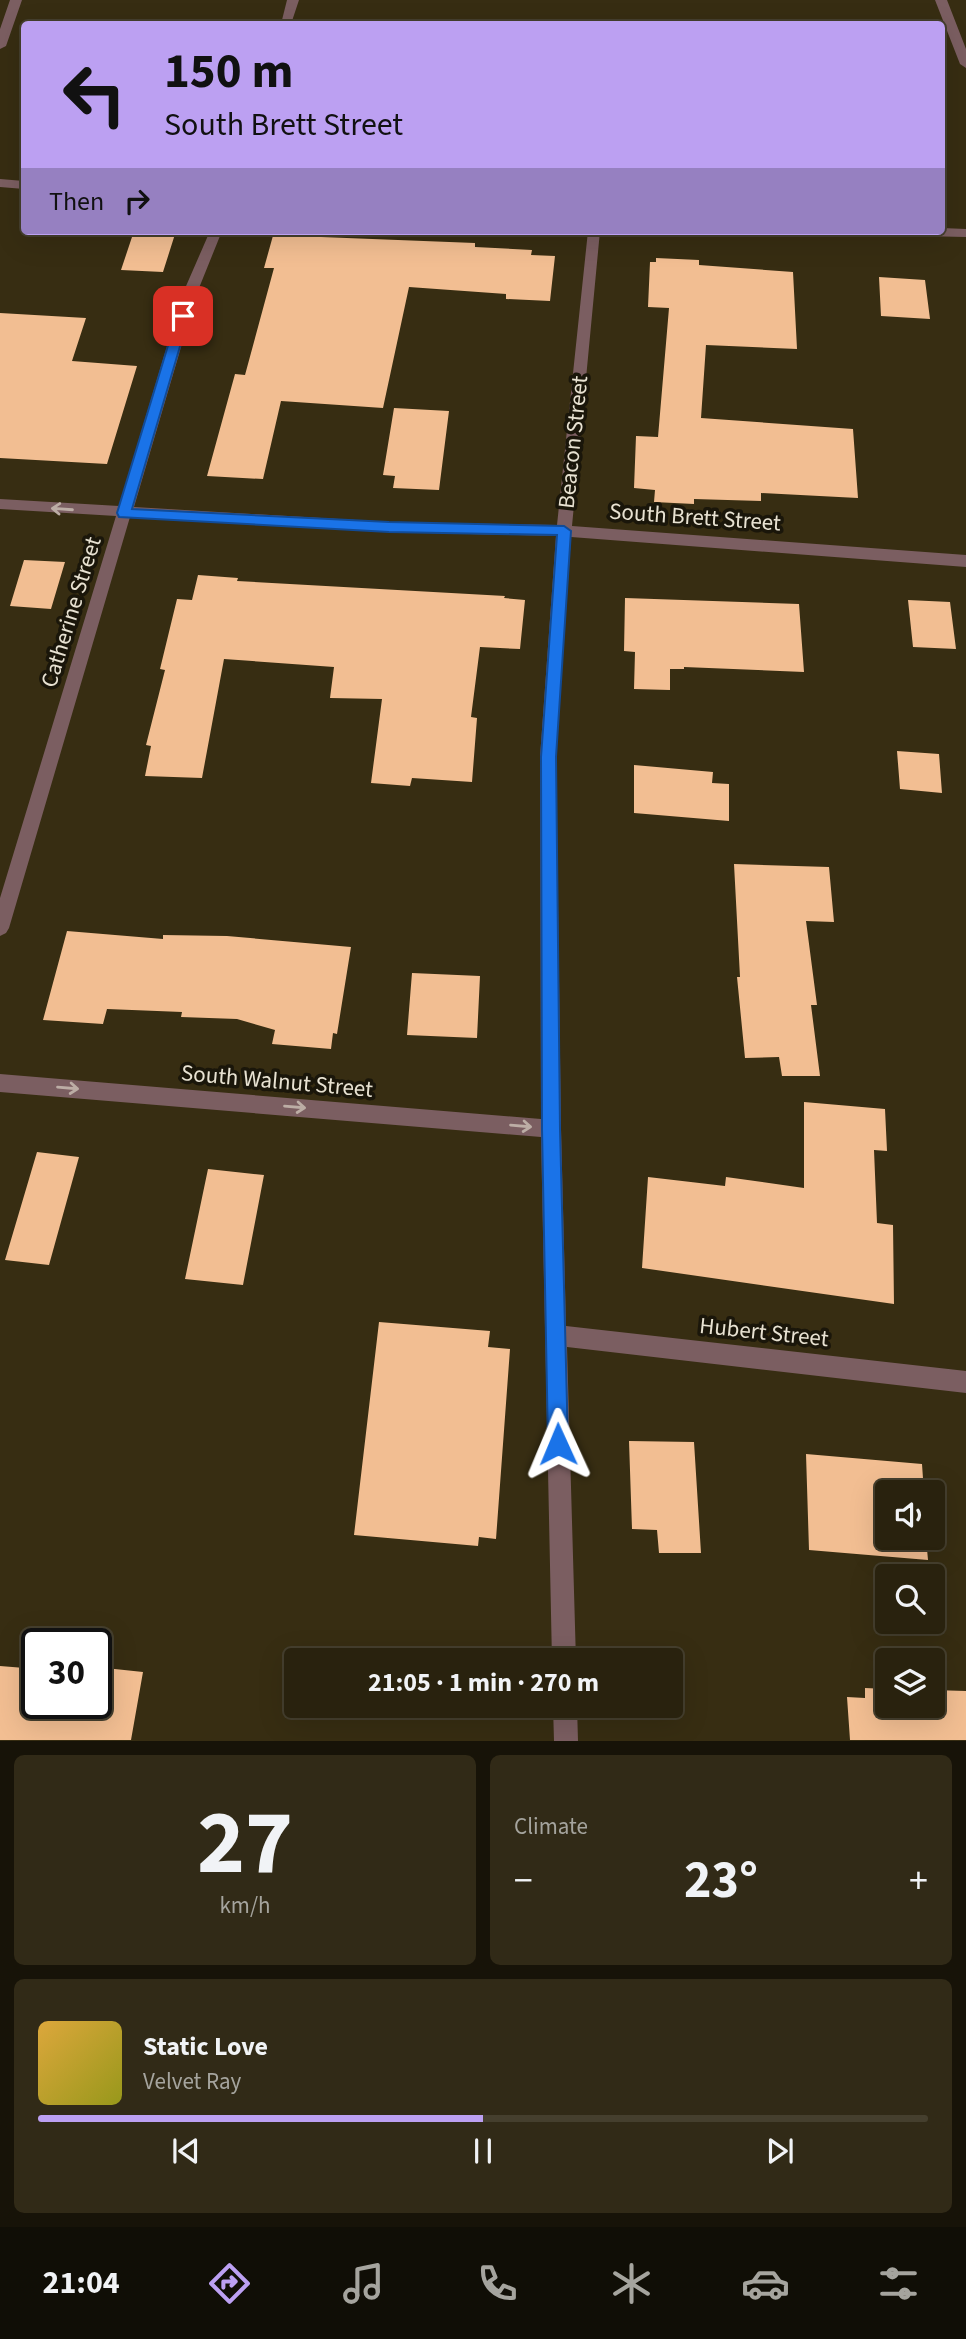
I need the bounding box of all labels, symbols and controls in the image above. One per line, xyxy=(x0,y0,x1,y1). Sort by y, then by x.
text: 150 m xyxy=(164,37,293,107)
icon: left xyxy=(49,49,140,140)
text: South Brett Street xyxy=(164,102,403,148)
icon: right xyxy=(118,182,156,220)
text: Then xyxy=(49,183,104,220)
pin xyxy=(153,286,213,346)
icon: arrive xyxy=(164,297,202,335)
street label: Beacon Street xyxy=(550,374,596,510)
street label: South Brett Street xyxy=(608,495,782,539)
one-way arrow xyxy=(51,502,74,515)
street label: Catherine Street xyxy=(32,532,110,691)
street label: South Walnut Street xyxy=(180,1056,374,1106)
one-way arrow xyxy=(56,1082,79,1095)
one-way arrow xyxy=(283,1101,306,1114)
one-way arrow xyxy=(510,1120,532,1133)
street label: Hubert Street xyxy=(698,1309,830,1355)
position arrow xyxy=(521,1407,595,1481)
map controls xyxy=(875,1480,945,1718)
button: sound xyxy=(875,1480,945,1550)
button: search xyxy=(875,1564,945,1634)
speed limit sign: 30 xyxy=(21,1628,112,1719)
button: layers xyxy=(875,1648,945,1718)
text: 21:05 · 1 min · 270 m xyxy=(368,1664,599,1701)
text: 27 xyxy=(197,1779,293,1908)
text: Climate xyxy=(514,1810,588,1843)
text: 23° xyxy=(684,1844,758,1918)
text: − xyxy=(514,1854,533,1908)
text: + xyxy=(909,1854,928,1908)
text: km/h xyxy=(219,1889,271,1922)
text: Static Love xyxy=(143,2028,268,2065)
text: Velvet Ray xyxy=(143,2065,241,2098)
icon: previous xyxy=(167,2132,205,2170)
icon: pause xyxy=(464,2132,502,2170)
icon: next xyxy=(761,2132,799,2170)
icon: directions xyxy=(205,2259,254,2308)
icon: music xyxy=(339,2259,388,2308)
icon: phone xyxy=(473,2259,522,2308)
icon: climate xyxy=(607,2259,656,2308)
icon: car xyxy=(741,2259,790,2308)
icon: filters xyxy=(874,2259,923,2308)
text: 21:04 xyxy=(42,2260,120,2306)

